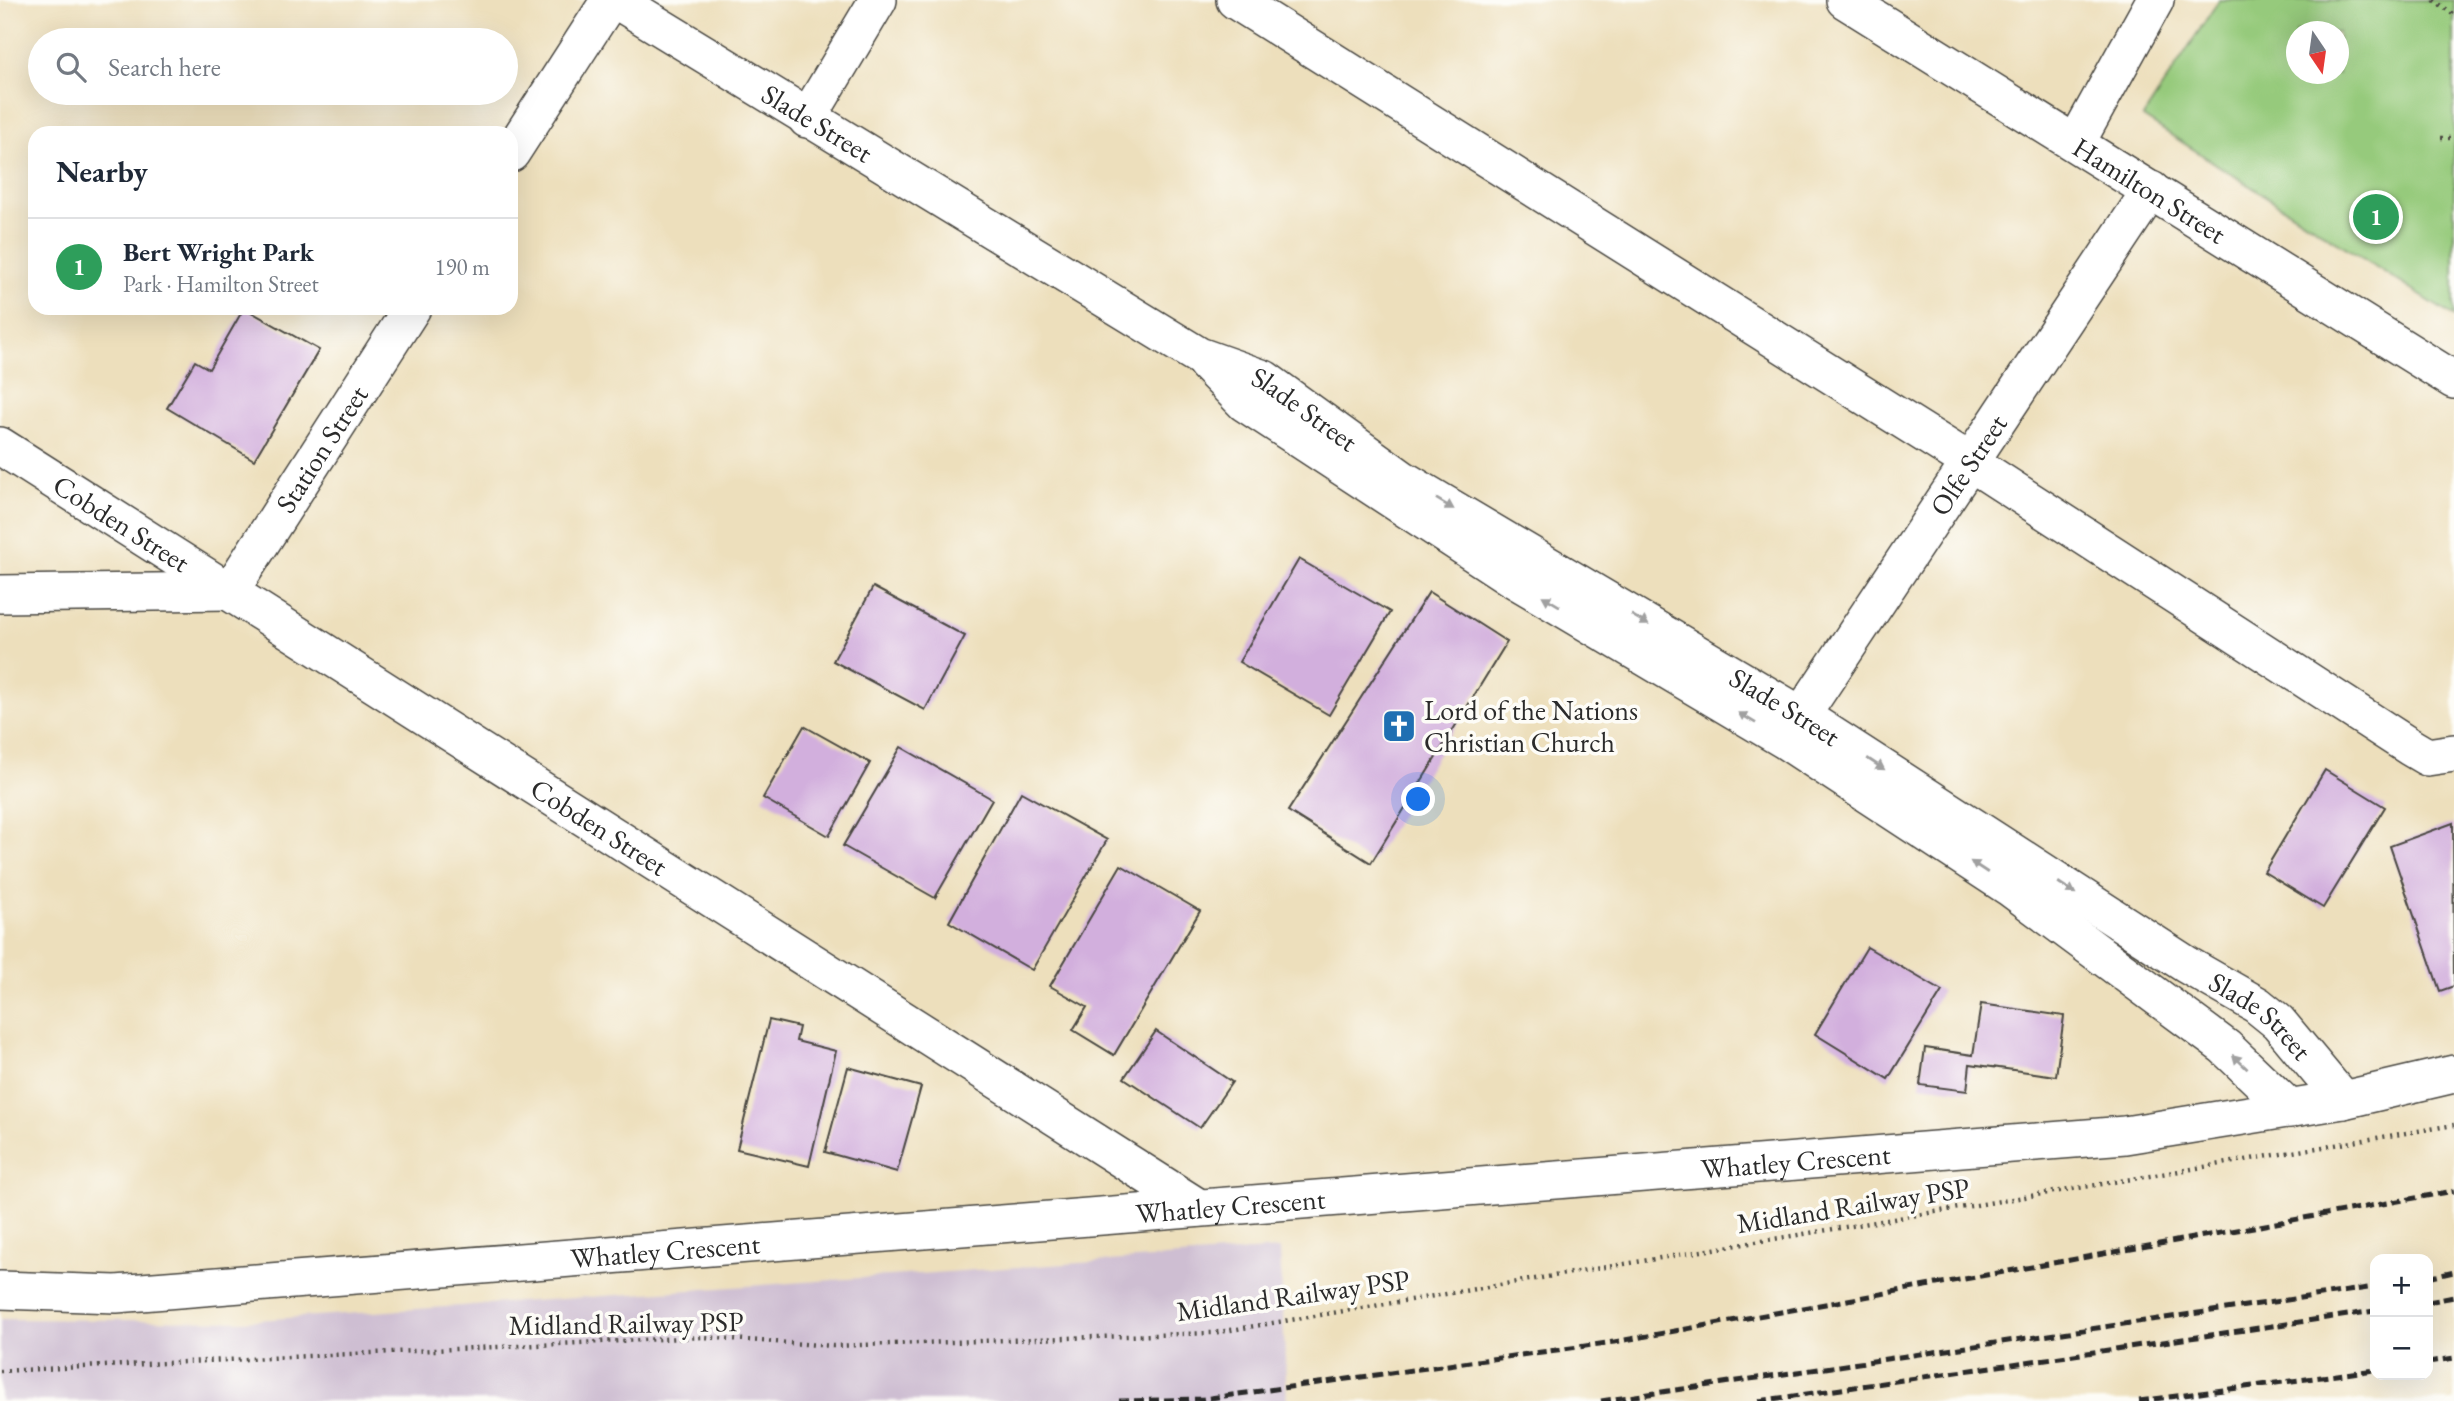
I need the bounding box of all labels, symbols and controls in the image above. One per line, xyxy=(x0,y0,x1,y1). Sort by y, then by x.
north arrow xyxy=(2286,21,2349,84)
search box xyxy=(28,28,518,105)
icon: search xyxy=(52,48,90,86)
text: Search here xyxy=(108,50,221,84)
street label: Slade Street xyxy=(755,76,880,171)
street label: Hamilton Street xyxy=(2066,129,2233,251)
text: Nearby xyxy=(56,152,148,191)
pin: 1 xyxy=(2353,191,2399,243)
text: Bert Wright Park xyxy=(123,235,314,269)
text: 1 xyxy=(73,252,85,282)
text: 190 m xyxy=(434,252,490,282)
text: Park · Hamilton Street xyxy=(123,269,319,299)
street label: Slade Street xyxy=(1247,358,1365,459)
street label: Station Street xyxy=(267,378,376,519)
street label: Olfe Street xyxy=(1921,407,2015,522)
street label: Cobden Street xyxy=(46,466,197,580)
one-way arrow xyxy=(1435,498,1454,510)
one-way arrow xyxy=(1542,595,1561,608)
one-way arrow xyxy=(1631,614,1650,627)
street label: Slade Street xyxy=(1723,659,1847,754)
place label: Lord of the Nations Christian Church xyxy=(1424,692,1638,760)
church icon: Lord of the Nations Christian Church xyxy=(1380,707,1418,745)
one-way arrow xyxy=(1737,711,1756,724)
one-way arrow xyxy=(1867,758,1886,771)
street label: Cobden Street xyxy=(524,770,675,884)
your location xyxy=(1401,782,1435,816)
one-way arrow xyxy=(1970,861,1989,874)
one-way arrow xyxy=(2058,881,2077,894)
street label: Slade Street xyxy=(2203,964,2320,1068)
one-way arrow xyxy=(2232,1053,2249,1070)
street label: Whatley Crescent xyxy=(1699,1136,1892,1187)
street label: Midland Railway PSP xyxy=(1734,1169,1972,1241)
street label: Whatley Crescent xyxy=(1134,1180,1327,1231)
street label: Whatley Crescent xyxy=(569,1225,762,1276)
map controls xyxy=(2370,1254,2433,1380)
button: + xyxy=(2370,1254,2433,1317)
street label: Midland Railway PSP xyxy=(1174,1261,1412,1329)
street label: Midland Railway PSP xyxy=(508,1303,744,1343)
button: − xyxy=(2370,1317,2433,1380)

